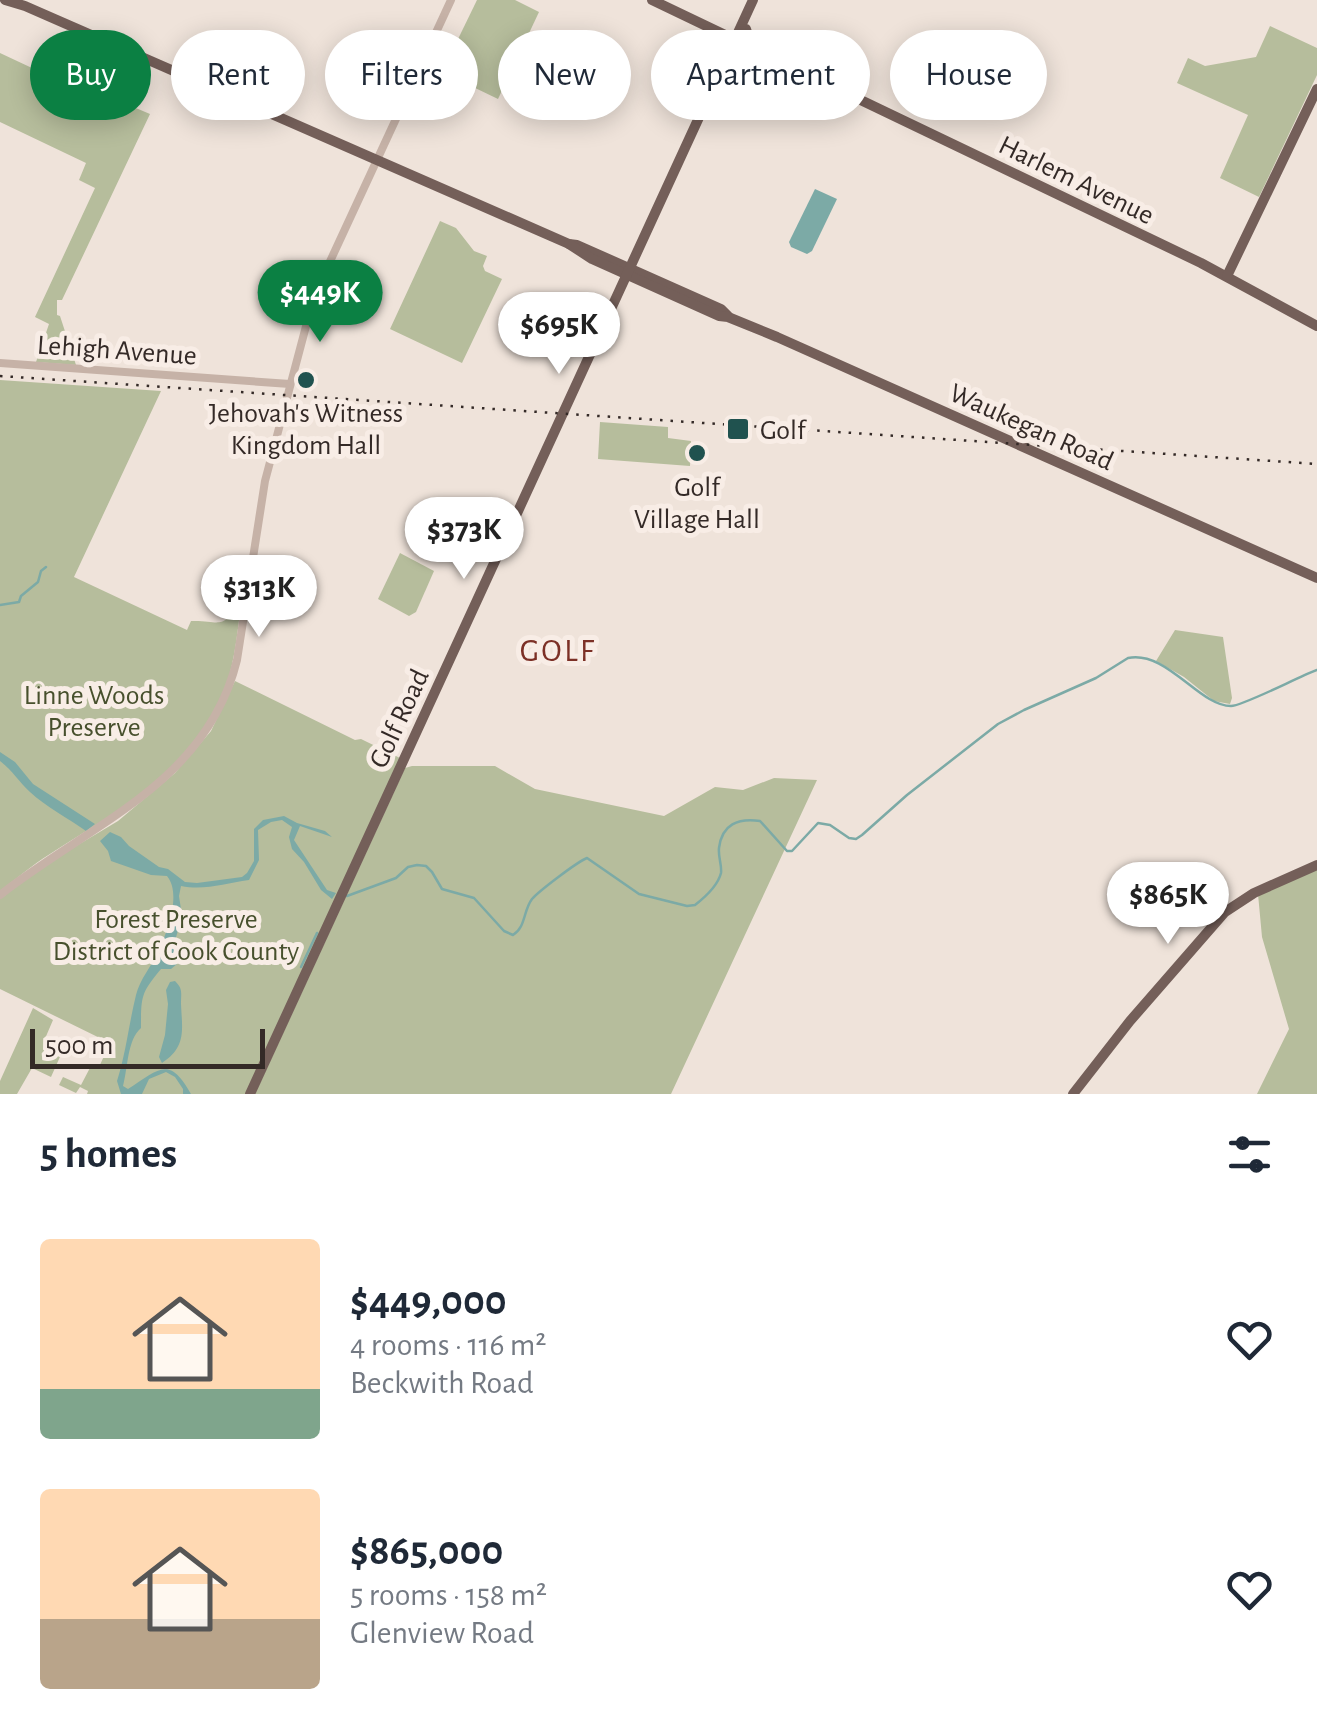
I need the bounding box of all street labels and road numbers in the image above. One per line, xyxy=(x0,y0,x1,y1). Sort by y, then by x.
street label: Harlem Avenue xyxy=(994,131,1158,230)
street label: Lehigh Avenue xyxy=(36,331,198,371)
street label: Waukegan Road xyxy=(945,379,1117,476)
street label: Golf Road xyxy=(365,665,435,773)

